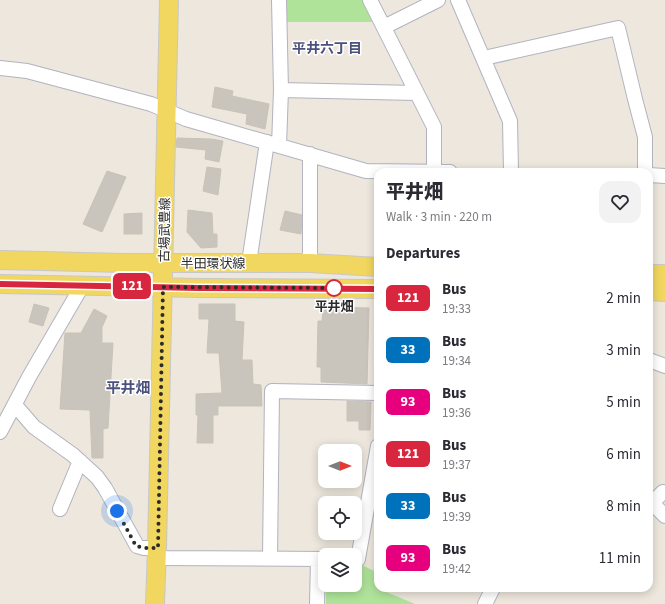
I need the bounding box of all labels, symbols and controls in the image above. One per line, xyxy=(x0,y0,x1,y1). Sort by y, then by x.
district label: 平井六丁目 xyxy=(292,39,362,59)
text: 平井畑 xyxy=(386,179,443,206)
button: heart xyxy=(599,181,641,223)
street label: 古場武豊線 xyxy=(155,197,175,263)
text: Walk · 3 min · 220 m xyxy=(386,208,492,226)
text: Departures xyxy=(386,243,460,264)
street label: 半田環状線 xyxy=(180,255,246,273)
line badge: 121 xyxy=(109,273,155,299)
text: 121 xyxy=(121,276,143,296)
marker: 平井畑 xyxy=(325,279,343,297)
text: Bus xyxy=(442,279,466,300)
text: 121 xyxy=(397,288,419,308)
text: 2 min xyxy=(606,288,641,309)
place label: 平井畑 xyxy=(314,298,354,316)
text: 19:33 xyxy=(442,300,471,318)
text: Bus xyxy=(442,331,466,352)
text: 33 xyxy=(401,340,415,360)
text: 3 min xyxy=(606,340,641,361)
text: 19:34 xyxy=(442,352,471,370)
district label: 平井畑 xyxy=(105,378,151,399)
text: Bus xyxy=(442,383,466,404)
text: 93 xyxy=(401,392,415,412)
text: 5 min xyxy=(606,392,641,413)
text: 19:36 xyxy=(442,404,471,422)
text: Bus xyxy=(442,435,466,456)
north arrow xyxy=(318,444,362,488)
map controls xyxy=(318,444,362,592)
text: 121 xyxy=(397,444,419,464)
text: 6 min xyxy=(606,444,641,465)
text: 19:37 xyxy=(442,456,471,474)
text: Bus xyxy=(442,487,466,508)
button: locate xyxy=(318,496,362,540)
text: 33 xyxy=(401,496,415,516)
text: 8 min xyxy=(606,496,641,517)
your location xyxy=(107,501,127,521)
text: 19:39 xyxy=(442,508,471,526)
text: Bus xyxy=(442,539,466,560)
button: layers xyxy=(318,548,362,592)
text: 93 xyxy=(401,548,415,568)
text: 11 min xyxy=(599,548,641,569)
text: 19:42 xyxy=(442,560,471,578)

